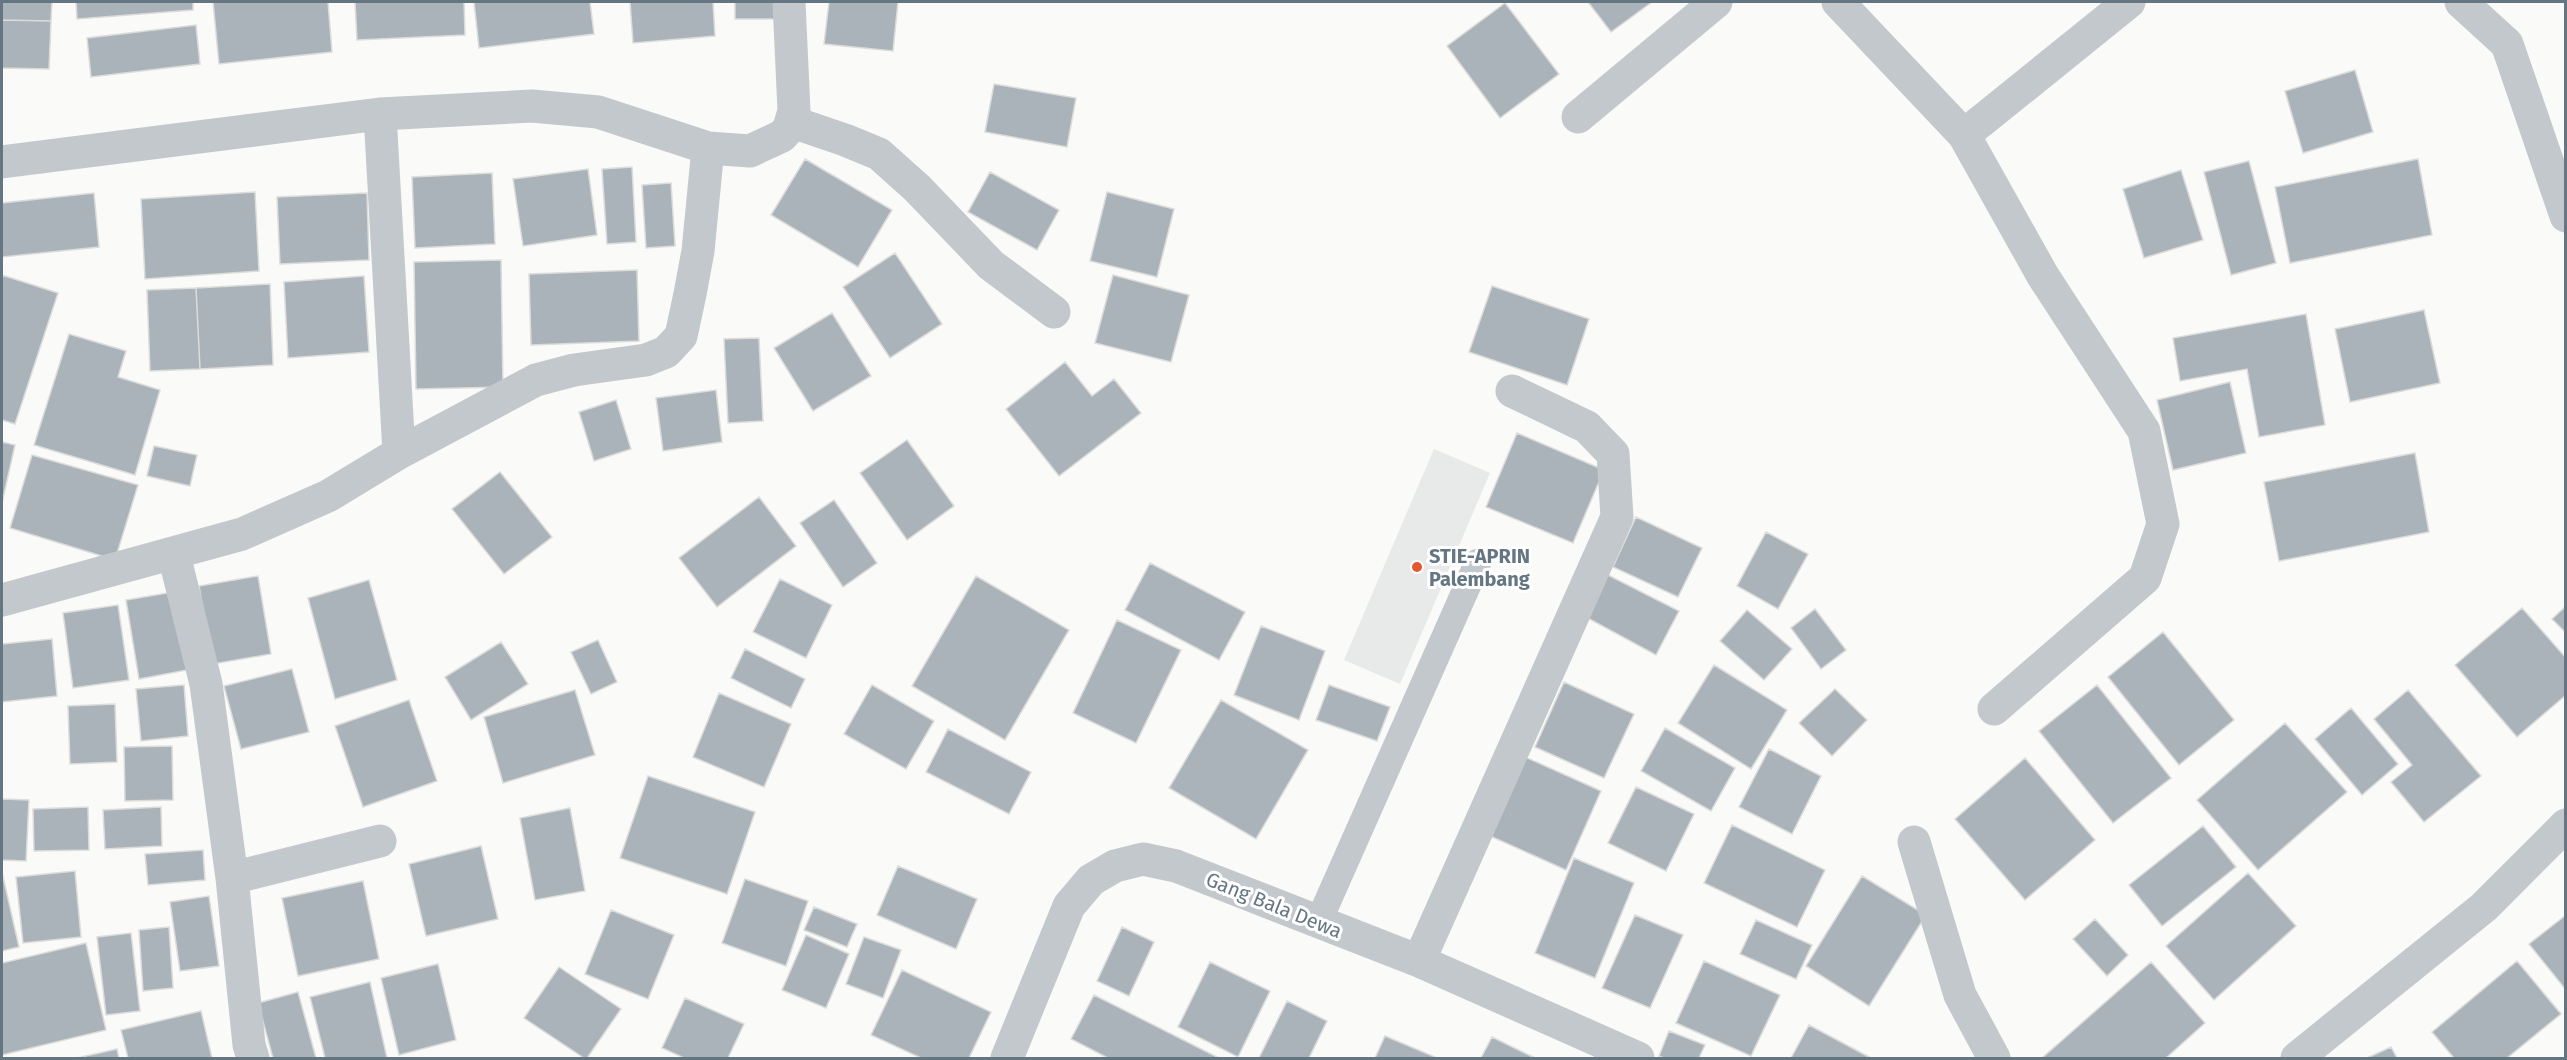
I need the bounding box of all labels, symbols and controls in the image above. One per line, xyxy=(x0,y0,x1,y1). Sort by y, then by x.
place label: STIE-APRIN Palembang xyxy=(1429,544,1531,591)
marker: STIE-APRIN Palembang xyxy=(1410,560,1424,574)
street label: Gang Bala Dewa xyxy=(1203,867,1345,943)

